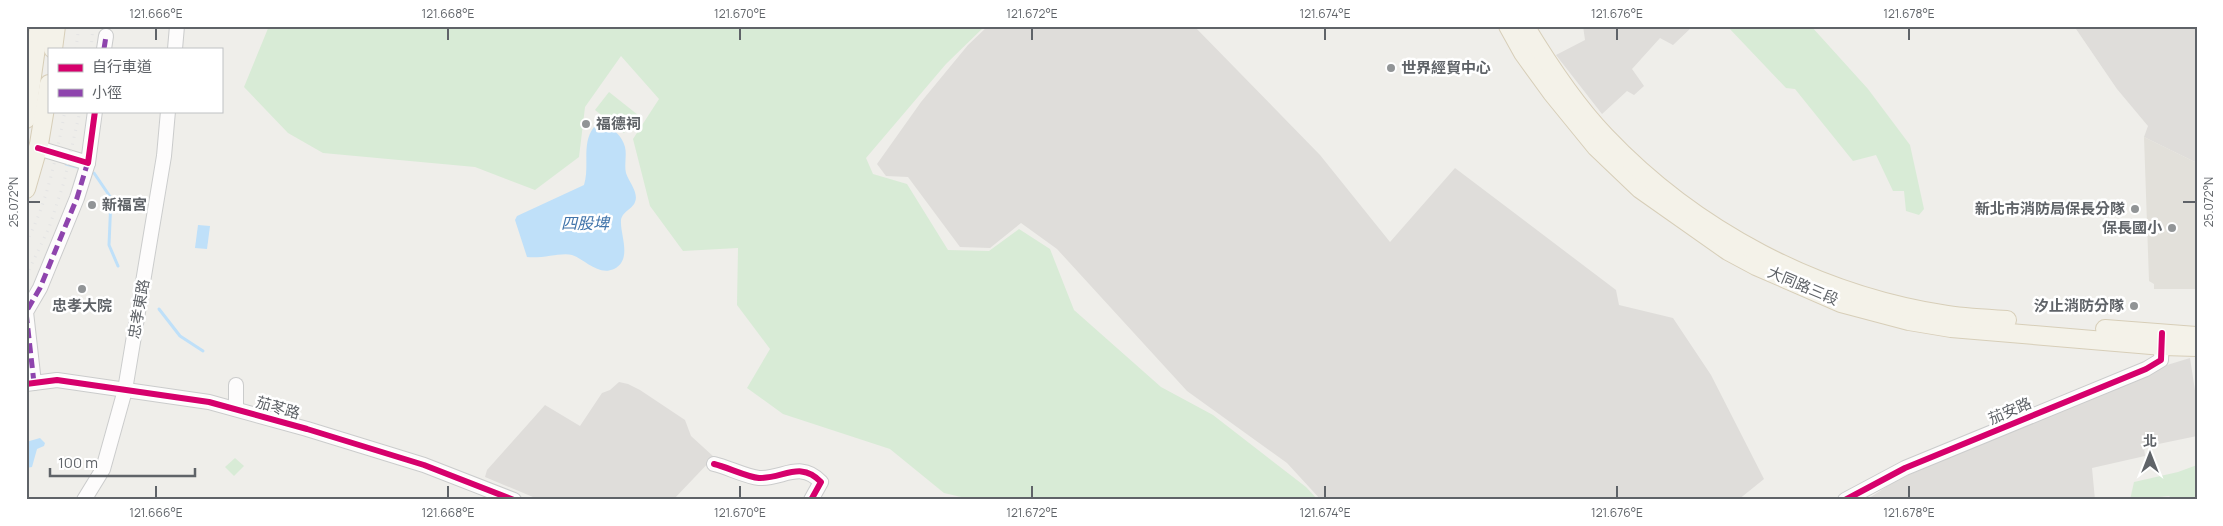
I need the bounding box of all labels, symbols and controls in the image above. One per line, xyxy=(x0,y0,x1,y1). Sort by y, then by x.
text: 121.666°E xyxy=(129,5,183,22)
text: 121.668°E xyxy=(422,5,475,22)
text: 121.670°E xyxy=(714,5,766,22)
text: 121.672°E xyxy=(1006,5,1058,22)
text: 121.674°E xyxy=(1299,5,1351,22)
text: 121.676°E xyxy=(1591,5,1643,22)
text: 121.678°E xyxy=(1883,5,1935,22)
legend xyxy=(48,48,222,112)
text: 自行車道 xyxy=(92,56,152,77)
place label: 世界經貿中心 xyxy=(1401,57,1491,78)
marker: 世界經貿中心 xyxy=(1385,62,1397,74)
text: 小徑 xyxy=(92,82,122,103)
place label: 福德祠 xyxy=(596,113,641,134)
marker: 福德祠 xyxy=(580,118,592,130)
text: 25.072°N xyxy=(5,177,22,227)
text: 25.072°N xyxy=(2200,177,2217,227)
place label: 新福宮 xyxy=(102,194,147,215)
place label: 新北市消防局保長分隊 xyxy=(1975,198,2125,219)
marker: 新福宮 xyxy=(86,199,98,211)
marker: 新北市消防局保長分隊 xyxy=(2129,203,2141,215)
water label: 四股埤 xyxy=(561,212,611,234)
place label: 保長國小 xyxy=(2102,217,2163,238)
marker: 保長國小 xyxy=(2166,222,2178,234)
street label: 大同路三段 xyxy=(1765,261,1842,310)
street label: 忠孝東路 xyxy=(123,278,154,340)
marker: 忠孝大院 xyxy=(76,283,88,295)
place label: 忠孝大院 xyxy=(52,295,112,316)
place label: 汐止消防分隊 xyxy=(2034,295,2124,316)
marker: 汐止消防分隊 xyxy=(2128,300,2140,312)
street label: 茄苳路 xyxy=(254,391,303,424)
street label: 茄安路 xyxy=(1985,392,2035,429)
north arrow xyxy=(2126,428,2176,478)
text: 北 xyxy=(2143,431,2157,450)
scale bar xyxy=(50,446,195,478)
text: 100 m xyxy=(58,452,98,473)
text: 121.666°E xyxy=(129,504,183,521)
text: 121.668°E xyxy=(422,504,475,521)
text: 121.670°E xyxy=(714,504,766,521)
text: 121.672°E xyxy=(1006,504,1058,521)
text: 121.674°E xyxy=(1299,504,1351,521)
text: 121.676°E xyxy=(1591,504,1643,521)
text: 121.678°E xyxy=(1883,504,1935,521)

